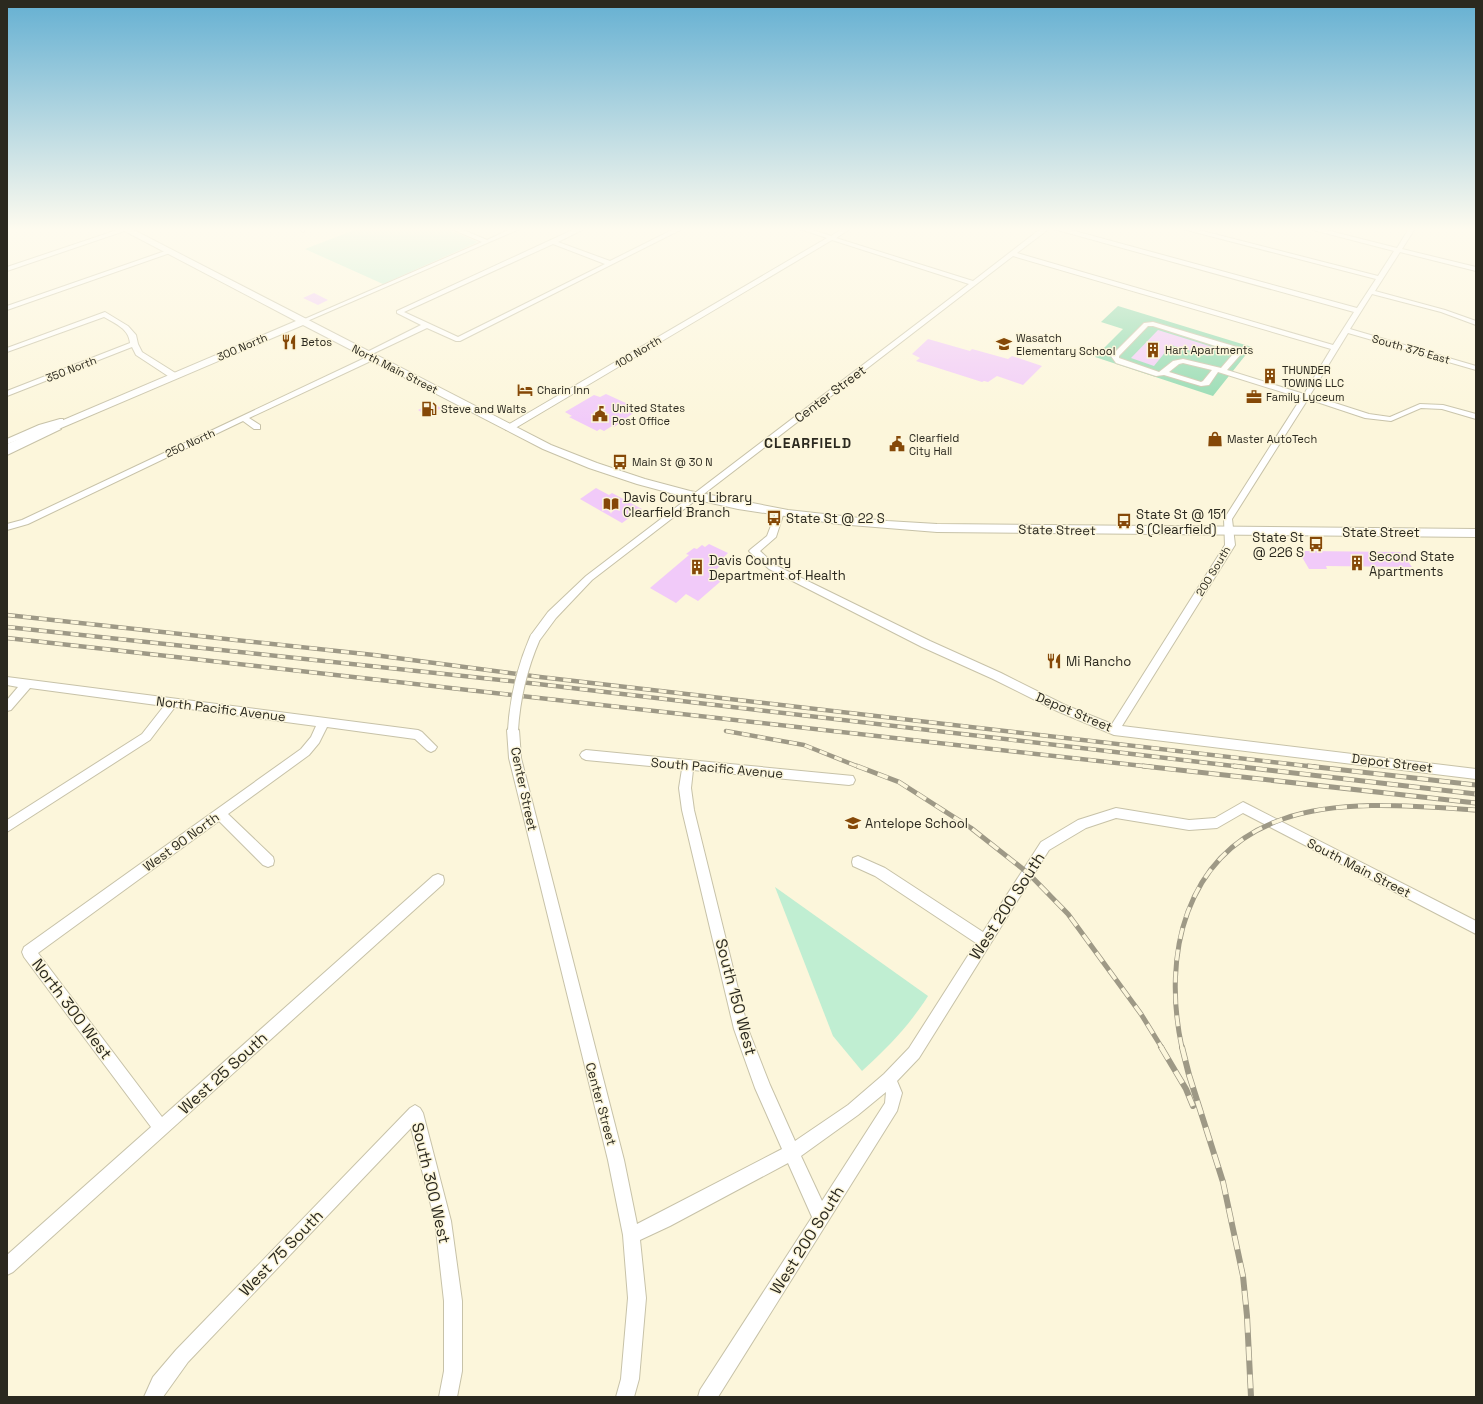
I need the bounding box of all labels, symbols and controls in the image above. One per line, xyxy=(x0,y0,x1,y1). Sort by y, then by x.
street label: 300 North xyxy=(215,330,269,364)
place label: Wasatch Elementary School xyxy=(1016,331,1115,358)
street label: South 375 East xyxy=(1370,331,1452,367)
restaurant icon: Betos xyxy=(280,333,298,351)
street label: 100 North xyxy=(612,333,664,371)
place label: Betos xyxy=(301,335,332,349)
school or university icon: Wasatch Elementary School xyxy=(995,335,1013,353)
street label: North Main Street xyxy=(350,341,440,397)
building icon: Hart Apartments xyxy=(1144,341,1162,359)
place label: Hart Apartments xyxy=(1165,343,1254,357)
street label: 350 North xyxy=(44,353,98,385)
street label: Center Street xyxy=(791,362,869,426)
place label: THUNDER TOWING LLC xyxy=(1282,363,1344,390)
building icon: THUNDER TOWING LLC xyxy=(1261,367,1279,385)
hotel icon: Charin Inn xyxy=(516,381,534,399)
place label: Charin Inn xyxy=(537,383,590,397)
office icon: Family Lyceum xyxy=(1245,388,1263,406)
place label: Family Lyceum xyxy=(1266,390,1345,404)
fuel station icon: Steve and Walts xyxy=(420,400,438,418)
place label: United States Post Office xyxy=(612,401,685,428)
place label: Steve and Walts xyxy=(441,402,526,416)
public building icon: United States Post Office xyxy=(591,405,609,423)
street label: 250 North xyxy=(163,425,217,461)
shop icon: Master AutoTech xyxy=(1206,430,1224,448)
place label: Clearfield City Hall xyxy=(909,431,959,458)
place label: Master AutoTech xyxy=(1227,432,1317,446)
district label: CLEARFIELD xyxy=(764,434,852,452)
public building icon: Clearfield City Hall xyxy=(888,435,906,453)
bus stop icon: Main St @ 30 N xyxy=(611,453,629,471)
place label: Main St @ 30 N xyxy=(632,455,713,469)
place label: Davis County Library Clearfield Branch xyxy=(623,489,752,521)
library icon: Davis County Library Clearfield Branch xyxy=(602,495,620,513)
place label: State St @ 151 S (Clearfield) xyxy=(1136,506,1226,538)
bus stop icon: State St @ 22 S xyxy=(765,509,783,527)
place label: State St @ 22 S xyxy=(786,510,885,527)
bus stop icon: State St @ 151 S (Clearfield) xyxy=(1115,512,1133,530)
street label: State Street xyxy=(1018,521,1096,539)
street label: State Street xyxy=(1342,524,1420,541)
place label: State St @ 226 S xyxy=(1252,529,1304,561)
bus stop icon: State St @ 226 S xyxy=(1307,535,1325,553)
street label: 200 South xyxy=(1193,544,1233,598)
place label: Second State Apartments xyxy=(1369,548,1455,580)
place label: Davis County Department of Health xyxy=(709,552,846,584)
building icon: Second State Apartments xyxy=(1348,554,1366,572)
building icon: Davis County Department of Health xyxy=(688,558,706,576)
restaurant icon: Mi Rancho xyxy=(1045,652,1063,670)
place label: Mi Rancho xyxy=(1066,653,1131,670)
street label: Depot Street xyxy=(1033,688,1115,736)
street label: North Pacific Avenue xyxy=(155,693,287,725)
street label: Center Street xyxy=(507,746,541,832)
street label: Depot Street xyxy=(1351,750,1434,776)
street label: South Pacific Avenue xyxy=(650,754,784,782)
street label: West 90 North xyxy=(140,809,222,875)
school or university icon: Antelope School xyxy=(844,814,862,832)
place label: Antelope School xyxy=(865,815,968,832)
street label: South Main Street xyxy=(1304,835,1414,901)
street label: West 200 South xyxy=(964,848,1050,964)
street label: South 150 West xyxy=(710,936,762,1058)
street label: North 300 West xyxy=(27,954,117,1064)
street label: West 25 South xyxy=(174,1027,272,1119)
street label: Center Street xyxy=(582,1061,620,1147)
street label: South 300 West xyxy=(407,1120,455,1246)
street label: West 200 South xyxy=(765,1182,849,1298)
street label: West 75 South xyxy=(234,1205,328,1301)

